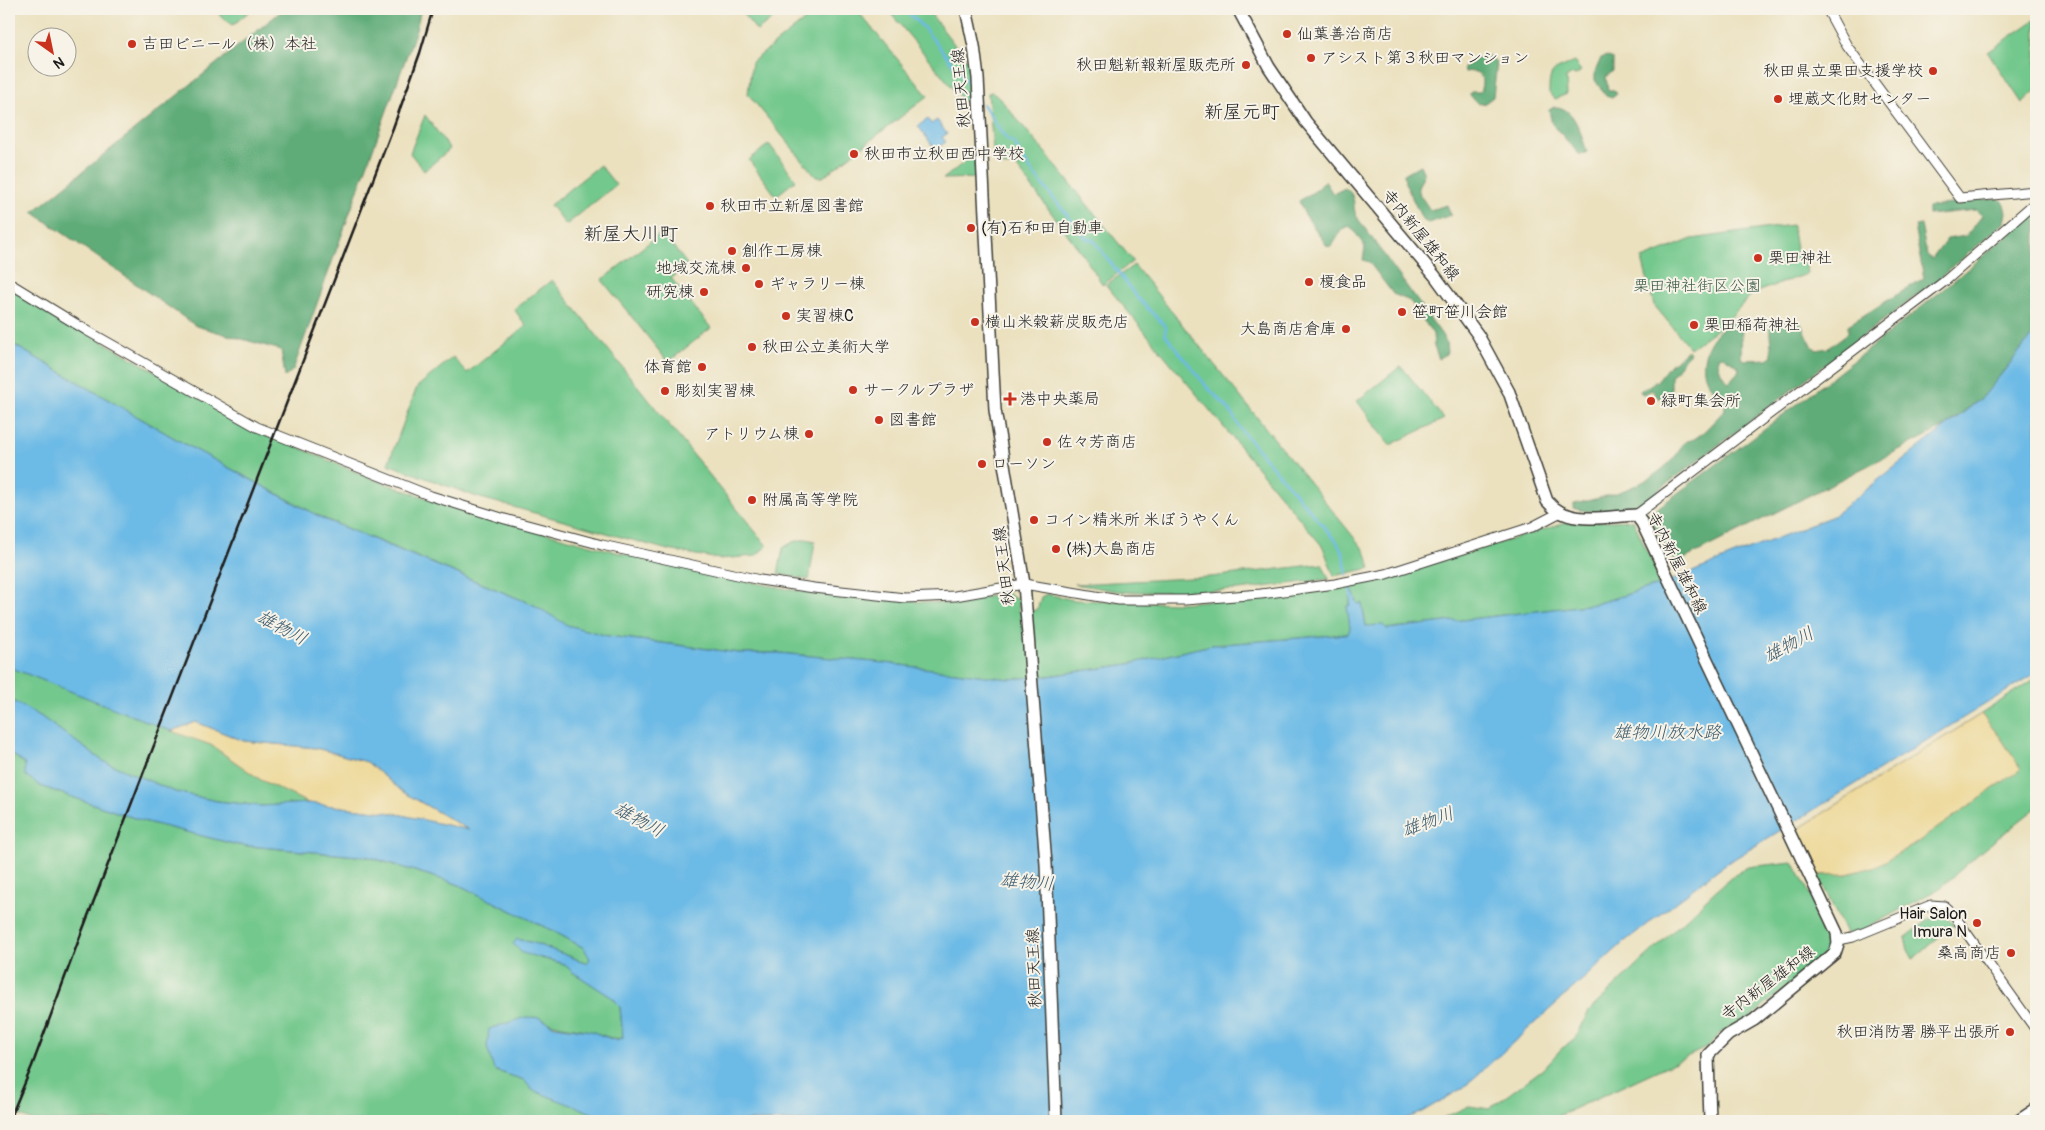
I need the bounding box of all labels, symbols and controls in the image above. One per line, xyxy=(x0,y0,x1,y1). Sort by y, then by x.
place label: 仙葉善治商店 xyxy=(1297,24,1393,44)
north arrow xyxy=(28,28,78,78)
marker: 仙葉善治商店 xyxy=(1281,28,1293,40)
place label: 吉田ビニール（株）本社 xyxy=(142,34,317,54)
marker: 吉田ビニール（株）本社 xyxy=(126,38,138,50)
street label: 秋田天王線 xyxy=(948,47,974,129)
place label: アシスト第３秋田マンション xyxy=(1321,48,1529,68)
marker: アシスト第３秋田マンション xyxy=(1305,52,1317,64)
text: N xyxy=(50,53,67,72)
place label: 秋田魁新報新屋販売所 xyxy=(1076,55,1236,75)
marker: 秋田魁新報新屋販売所 xyxy=(1240,59,1252,71)
place label: 秋田県立栗田支援学校 xyxy=(1763,61,1923,81)
marker: 秋田県立栗田支援学校 xyxy=(1927,65,1939,77)
place label: 埋蔵文化財センター xyxy=(1788,89,1931,109)
marker: 埋蔵文化財センター xyxy=(1772,93,1784,105)
district label: 新屋元町 xyxy=(1204,100,1280,124)
place label: 秋田市立秋田西中学校 xyxy=(864,144,1024,164)
marker: 秋田市立秋田西中学校 xyxy=(848,148,860,160)
street label: 寺内新屋雄和線 xyxy=(1378,185,1464,285)
place label: 秋田市立新屋図書館 xyxy=(720,196,864,216)
marker: 秋田市立新屋図書館 xyxy=(704,200,716,212)
place label: (有)石和田自動車 xyxy=(981,218,1104,238)
district label: 新屋大川町 xyxy=(583,222,679,246)
marker: (有)石和田自動車 xyxy=(965,222,977,234)
place label: 創作工房棟 xyxy=(742,241,822,261)
marker: 創作工房棟 xyxy=(726,245,738,257)
place label: 栗田神社 xyxy=(1768,248,1832,268)
marker: 栗田神社 xyxy=(1752,252,1764,264)
place label: 地域交流棟 xyxy=(656,258,736,278)
marker: 地域交流棟 xyxy=(740,262,752,274)
place label: 榎食品 xyxy=(1319,272,1367,292)
place label: ギャラリー棟 xyxy=(769,274,865,294)
marker: 榎食品 xyxy=(1303,276,1315,288)
park label: 栗田神社街区公園 xyxy=(1633,276,1761,296)
marker: ギャラリー棟 xyxy=(753,278,765,290)
place label: 研究棟 xyxy=(646,282,694,302)
marker: 研究棟 xyxy=(698,286,710,298)
place label: 笹町笹川会館 xyxy=(1412,302,1508,322)
place label: 実習棟C xyxy=(796,306,854,326)
marker: 笹町笹川会館 xyxy=(1396,306,1408,318)
marker: 実習棟C xyxy=(780,310,792,322)
place label: 横山米穀薪炭販売店 xyxy=(985,312,1129,332)
place label: 栗田稲荷神社 xyxy=(1704,315,1800,335)
marker: 横山米穀薪炭販売店 xyxy=(969,316,981,328)
place label: 大島商店倉庫 xyxy=(1240,319,1336,339)
marker: 栗田稲荷神社 xyxy=(1688,319,1700,331)
marker: 大島商店倉庫 xyxy=(1340,323,1352,335)
place label: 秋田公立美術大学 xyxy=(762,337,890,357)
marker: 秋田公立美術大学 xyxy=(746,341,758,353)
place label: 体育館 xyxy=(644,357,692,377)
marker: 体育館 xyxy=(696,361,708,373)
place label: サークルプラザ xyxy=(863,380,974,400)
place label: 彫刻実習棟 xyxy=(675,381,755,401)
marker: サークルプラザ xyxy=(847,384,859,396)
marker: 彫刻実習棟 xyxy=(659,385,671,397)
place label: 港中央薬局 xyxy=(1020,389,1100,409)
place label: 緑町集会所 xyxy=(1661,391,1741,411)
marker: 港中央薬局 xyxy=(1004,393,1016,405)
marker: 緑町集会所 xyxy=(1645,395,1657,407)
place label: 図書館 xyxy=(889,410,937,430)
marker: 図書館 xyxy=(873,414,885,426)
place label: アトリウム棟 xyxy=(704,424,799,444)
marker: アトリウム棟 xyxy=(803,428,815,440)
place label: 佐々芳商店 xyxy=(1057,432,1137,452)
marker: 佐々芳商店 xyxy=(1041,436,1053,448)
place label: ローソン xyxy=(992,454,1056,474)
marker: ローソン xyxy=(976,458,988,470)
place label: 附属高等学院 xyxy=(762,490,858,510)
marker: 附属高等学院 xyxy=(746,494,758,506)
street label: 寺内新屋雄和線 xyxy=(1643,509,1711,617)
place label: コイン精米所 米ぼうやくん xyxy=(1044,510,1239,530)
marker: コイン精米所 米ぼうやくん xyxy=(1028,514,1040,526)
street label: 秋田天王線 xyxy=(989,525,1019,607)
place label: (株)大島商店 xyxy=(1066,539,1157,559)
marker: (株)大島商店 xyxy=(1050,543,1062,555)
water label: 雄物川 xyxy=(253,605,311,651)
water label: 雄物川 xyxy=(1760,622,1818,668)
water label: 雄物川放水路 xyxy=(1613,721,1722,744)
water label: 雄物川 xyxy=(610,797,668,843)
water label: 雄物川 xyxy=(1399,802,1457,842)
water label: 雄物川 xyxy=(999,868,1055,896)
place label: Hair Salon Imura N xyxy=(1899,904,1967,942)
marker: Hair Salon Imura N xyxy=(1971,917,1983,929)
street label: 秋田天王線 xyxy=(1023,928,1045,1008)
street label: 寺内新屋雄和線 xyxy=(1717,941,1819,1025)
place label: 桑高商店 xyxy=(1937,943,2001,963)
marker: 桑高商店 xyxy=(2005,947,2017,959)
place label: 秋田消防署 勝平出張所 xyxy=(1837,1022,2000,1042)
marker: 秋田消防署 勝平出張所 xyxy=(2004,1026,2016,1038)

